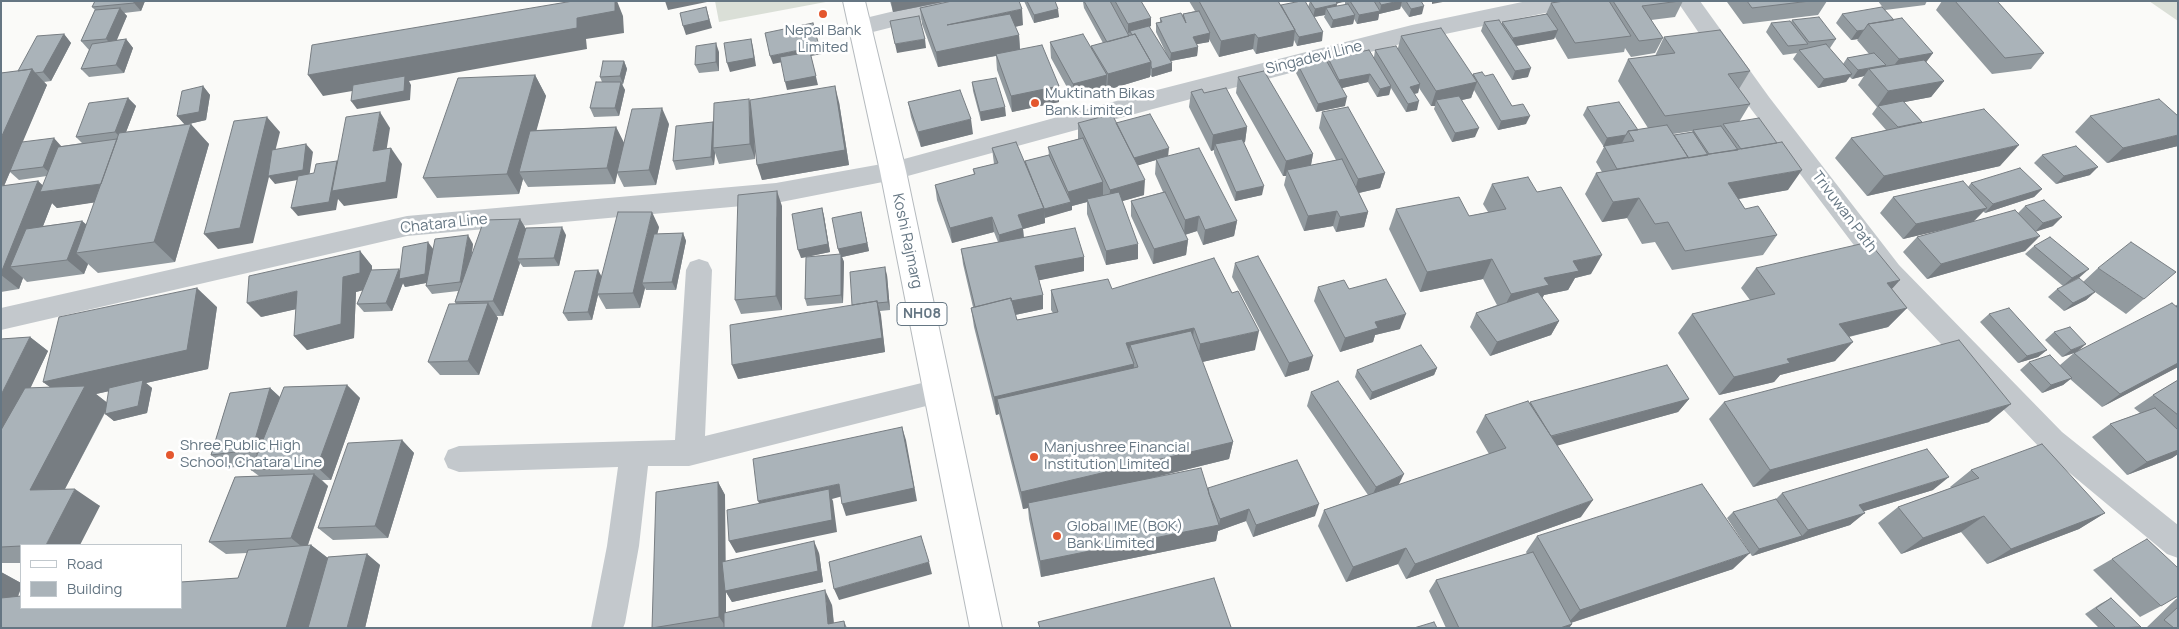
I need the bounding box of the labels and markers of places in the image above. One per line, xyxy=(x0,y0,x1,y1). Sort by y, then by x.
marker: Nepal Bank Limited xyxy=(817,8,829,20)
place label: Nepal Bank Limited xyxy=(785,22,861,57)
place label: Muktinath Bikas Bank Limited xyxy=(1045,85,1155,120)
marker: Muktinath Bikas Bank Limited xyxy=(1029,97,1041,109)
place label: Shree Public High School, Chatara Line xyxy=(180,437,322,472)
place label: Manjushree Financial Institution Limited xyxy=(1044,439,1190,474)
marker: Shree Public High School, Chatara Line xyxy=(164,449,176,461)
marker: Manjushree Financial Institution Limited xyxy=(1028,451,1040,463)
place label: Global IME (BOK) Bank Limited xyxy=(1067,518,1183,553)
marker: Global IME (BOK) Bank Limited xyxy=(1051,530,1063,542)

